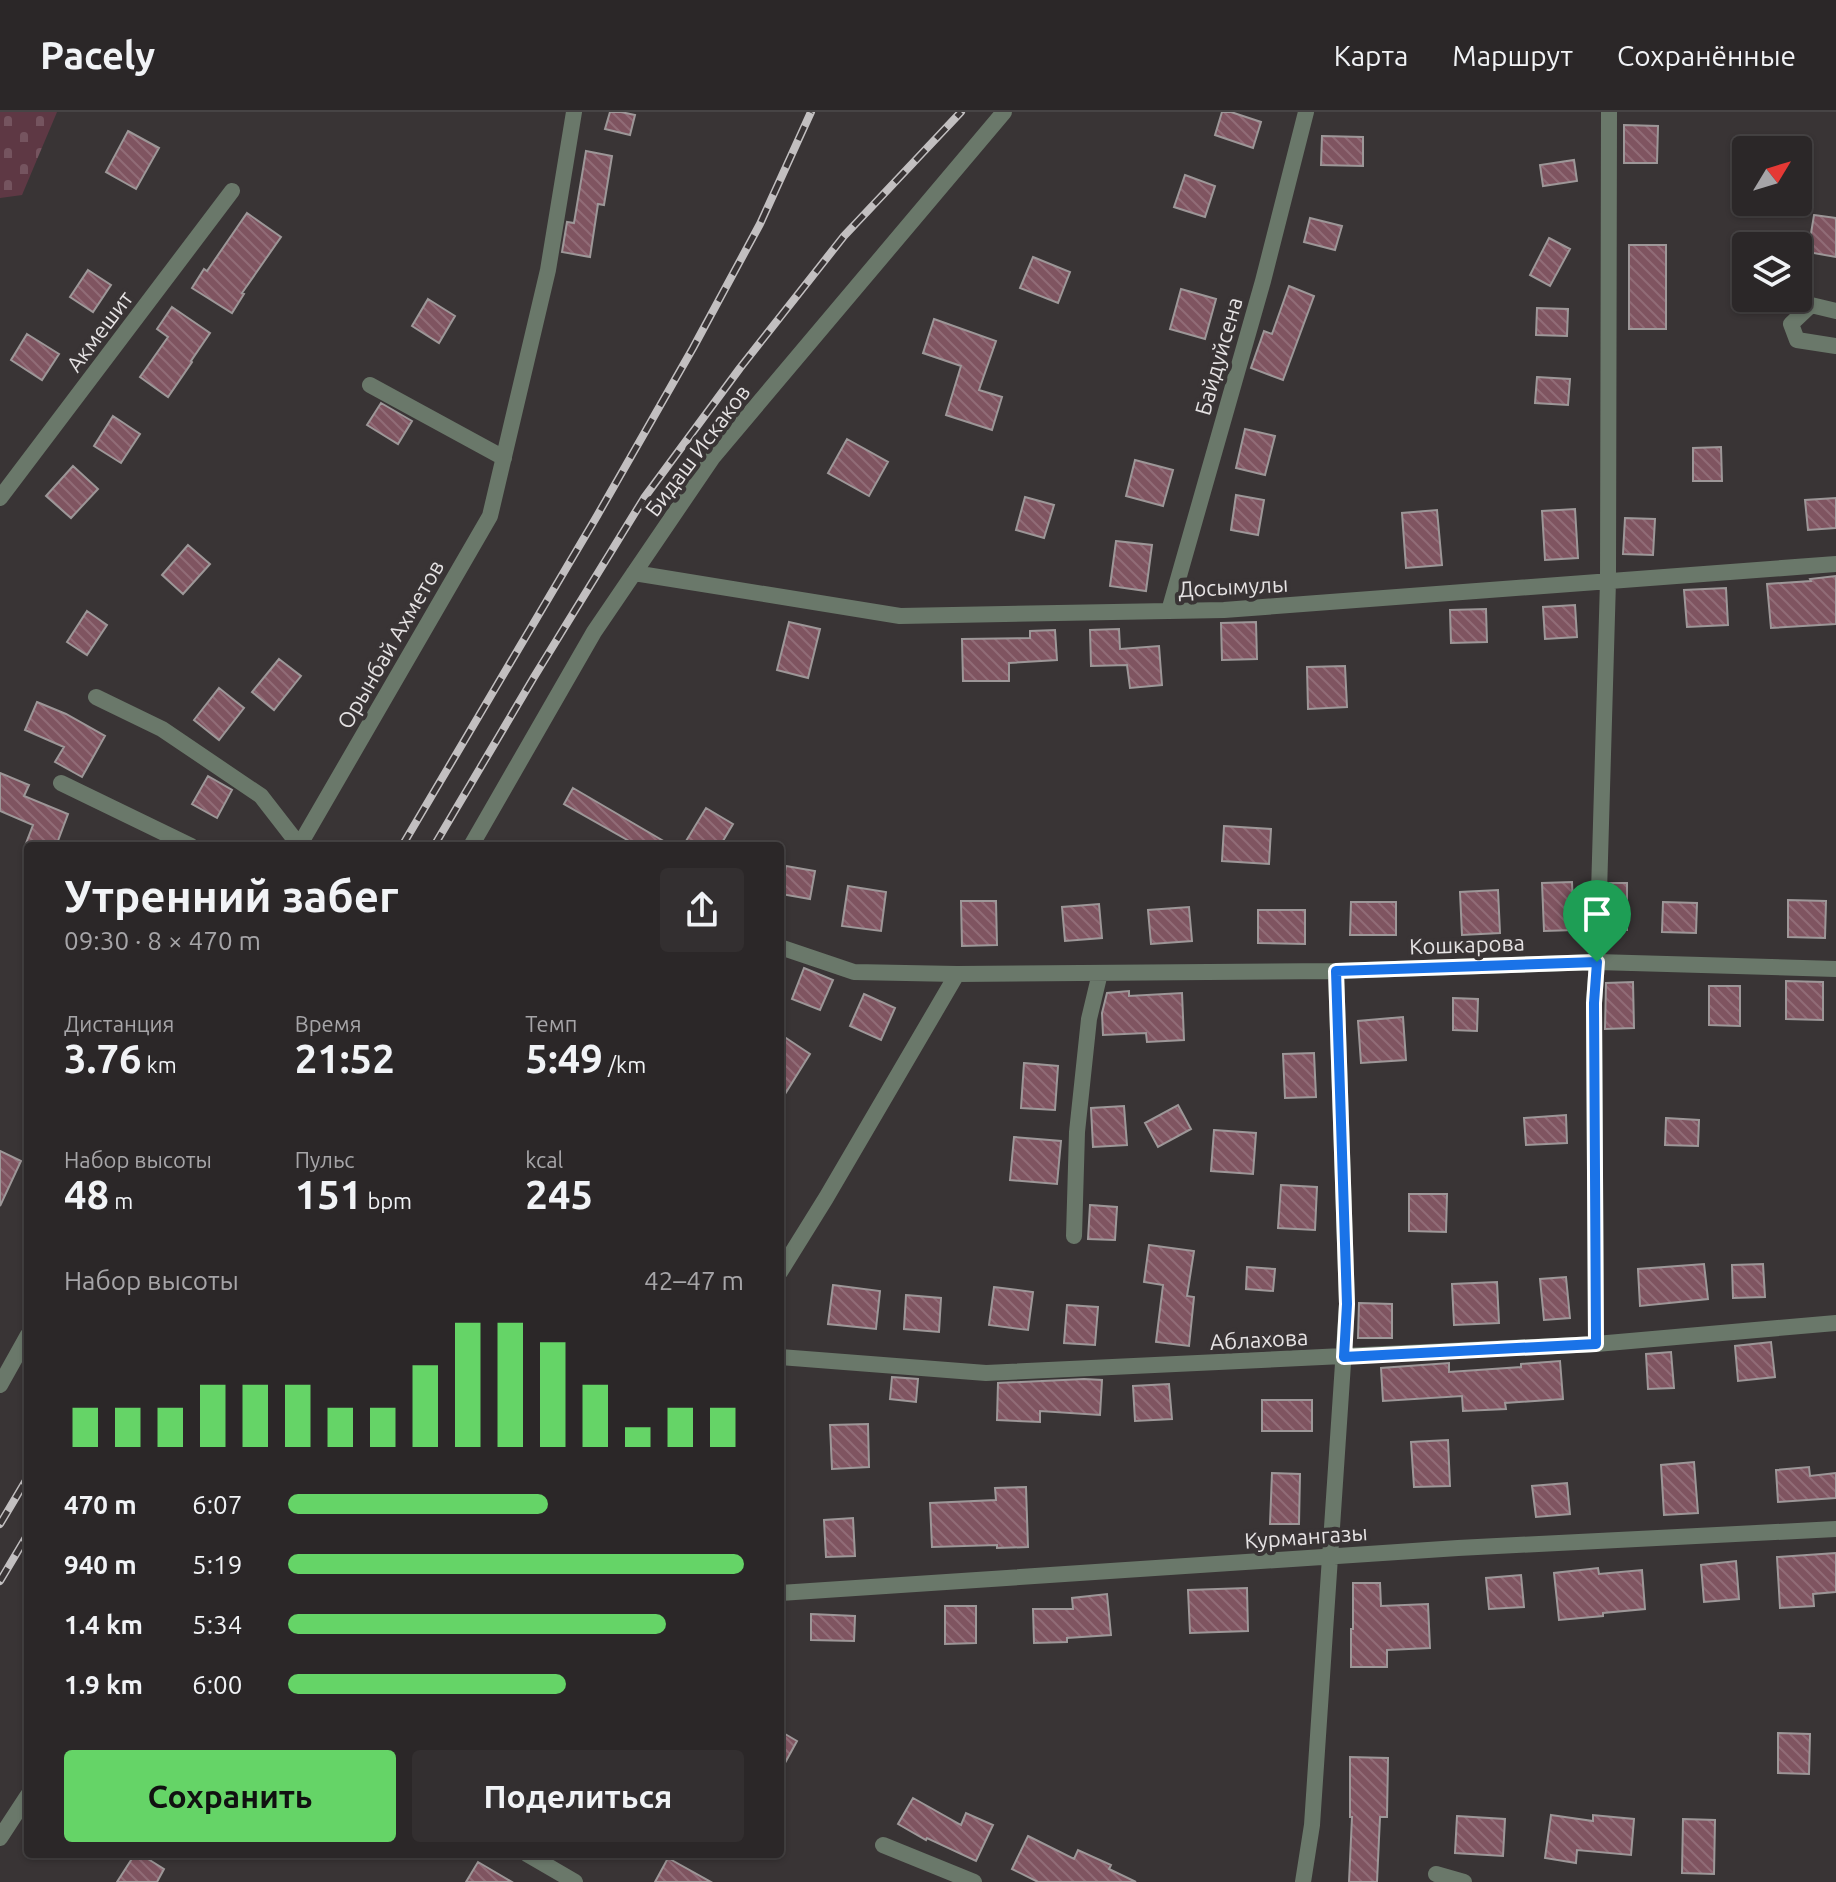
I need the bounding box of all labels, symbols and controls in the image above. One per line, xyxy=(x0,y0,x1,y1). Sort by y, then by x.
text: Pacely xyxy=(40,34,155,76)
text: Карта xyxy=(1334,40,1408,71)
text: Маршрут xyxy=(1452,40,1573,71)
text: Сохранённые xyxy=(1617,40,1796,71)
north arrow xyxy=(1732,136,1812,216)
map controls xyxy=(1732,136,1812,312)
button: layers xyxy=(1732,232,1812,312)
street label: Акмешит xyxy=(61,286,138,376)
street label: Байдуйсена xyxy=(1189,294,1247,418)
street label: Бидаш Искаков xyxy=(639,379,755,521)
street label: Орынбай Ахметов xyxy=(332,555,448,733)
street label: Досымулы xyxy=(1177,571,1289,601)
button: share xyxy=(660,868,744,952)
text: Утренний забег xyxy=(64,871,398,920)
pin xyxy=(1563,880,1631,962)
icon: arrive xyxy=(1575,892,1619,936)
text: 09:30 · 8 × 470 m xyxy=(64,926,261,955)
street label: Кошкарова xyxy=(1409,929,1525,959)
text: Дистанция xyxy=(64,1011,174,1036)
text: Время xyxy=(295,1011,361,1036)
text: Темп xyxy=(525,1011,577,1036)
text: 3.76 xyxy=(64,1036,142,1081)
text: 21:52 xyxy=(295,1036,395,1081)
text: 5:49 xyxy=(525,1036,603,1081)
text: km xyxy=(142,1052,177,1077)
text: /km xyxy=(603,1052,646,1077)
text: Набор высоты xyxy=(64,1147,212,1172)
text: Пульс xyxy=(295,1147,355,1172)
text: kcal xyxy=(525,1147,563,1172)
text: 48 xyxy=(64,1172,109,1217)
text: 151 xyxy=(295,1172,362,1217)
text: 245 xyxy=(525,1172,593,1217)
text: m xyxy=(109,1188,133,1213)
text: bpm xyxy=(362,1188,412,1213)
text: Набор высоты xyxy=(64,1266,239,1295)
text: 42–47 m xyxy=(644,1266,744,1295)
street label: Аблахова xyxy=(1209,1324,1309,1354)
text: 470 m xyxy=(64,1490,137,1519)
text: 6:07 xyxy=(192,1490,242,1519)
street label: Курмангазы xyxy=(1244,1519,1368,1553)
text: 940 m xyxy=(64,1550,137,1579)
text: 5:19 xyxy=(192,1550,242,1579)
text: 1.4 km xyxy=(64,1610,143,1639)
text: 5:34 xyxy=(192,1610,242,1639)
text: 1.9 km xyxy=(64,1670,143,1699)
text: 6:00 xyxy=(192,1670,242,1699)
button: Сохранить xyxy=(64,1750,396,1842)
button: Поделиться xyxy=(412,1750,744,1842)

